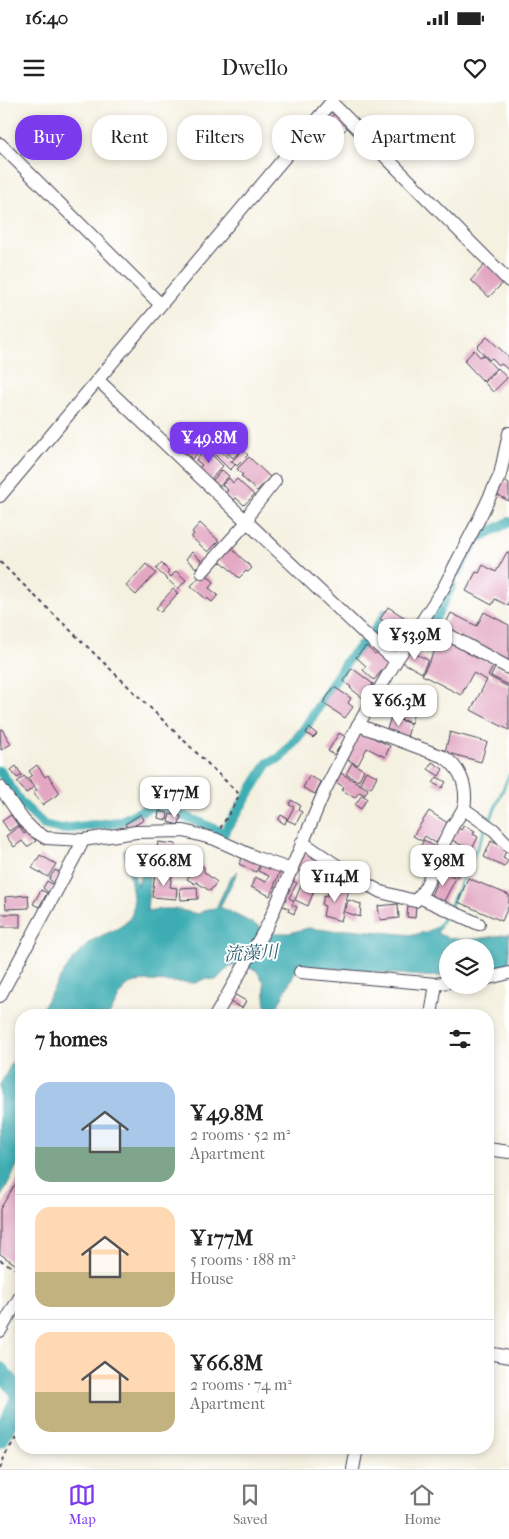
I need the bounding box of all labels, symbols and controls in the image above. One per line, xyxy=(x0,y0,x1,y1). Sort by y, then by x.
text: 16:40 xyxy=(25,7,68,29)
icon: menu xyxy=(20,54,48,82)
icon: heart xyxy=(461,54,489,82)
text: Dwello xyxy=(221,55,288,81)
chip: Buy xyxy=(15,115,82,160)
chip: Rent xyxy=(92,115,167,160)
chip: Filters xyxy=(177,115,262,160)
chip: New xyxy=(272,115,344,160)
chip: Apartment xyxy=(354,115,474,160)
pin: ¥49.8M xyxy=(168,422,250,464)
text: ¥49.8M xyxy=(181,428,237,447)
pin: ¥53.9M xyxy=(374,618,456,661)
text: ¥53.9M xyxy=(389,625,441,644)
pin: ¥66.3M xyxy=(358,684,440,727)
text: ¥66.3M xyxy=(372,691,426,710)
pin: ¥177M xyxy=(140,776,210,819)
text: ¥177M xyxy=(151,783,199,802)
pin: ¥66.8M xyxy=(123,844,205,887)
pin: ¥98M xyxy=(413,844,473,887)
text: ¥66.8M xyxy=(136,851,192,870)
text: ¥98M xyxy=(421,851,465,870)
pin: ¥114M xyxy=(300,860,370,903)
text: ¥114M xyxy=(311,867,359,886)
map controls xyxy=(439,939,494,994)
button: layers xyxy=(439,939,494,994)
water label: 流藻川 xyxy=(224,941,281,965)
icon: filters xyxy=(446,1025,474,1053)
text: 7 homes xyxy=(35,1027,107,1051)
text: ¥49.8M xyxy=(190,1101,264,1125)
icon: home xyxy=(75,1102,135,1162)
text: 2 rooms · 52 m² xyxy=(190,1125,290,1144)
text: Apartment xyxy=(190,1144,265,1163)
text: ¥177M xyxy=(190,1226,253,1250)
icon: home xyxy=(75,1227,135,1287)
text: 5 rooms · 188 m² xyxy=(190,1250,296,1269)
text: House xyxy=(190,1269,233,1288)
text: ¥66.8M xyxy=(190,1351,263,1375)
icon: home xyxy=(75,1352,135,1412)
text: 2 rooms · 74 m² xyxy=(190,1375,292,1394)
text: Apartment xyxy=(190,1394,265,1413)
tab: Map xyxy=(68,1481,96,1528)
tab: Saved xyxy=(233,1481,268,1528)
tab: Home xyxy=(404,1481,441,1528)

